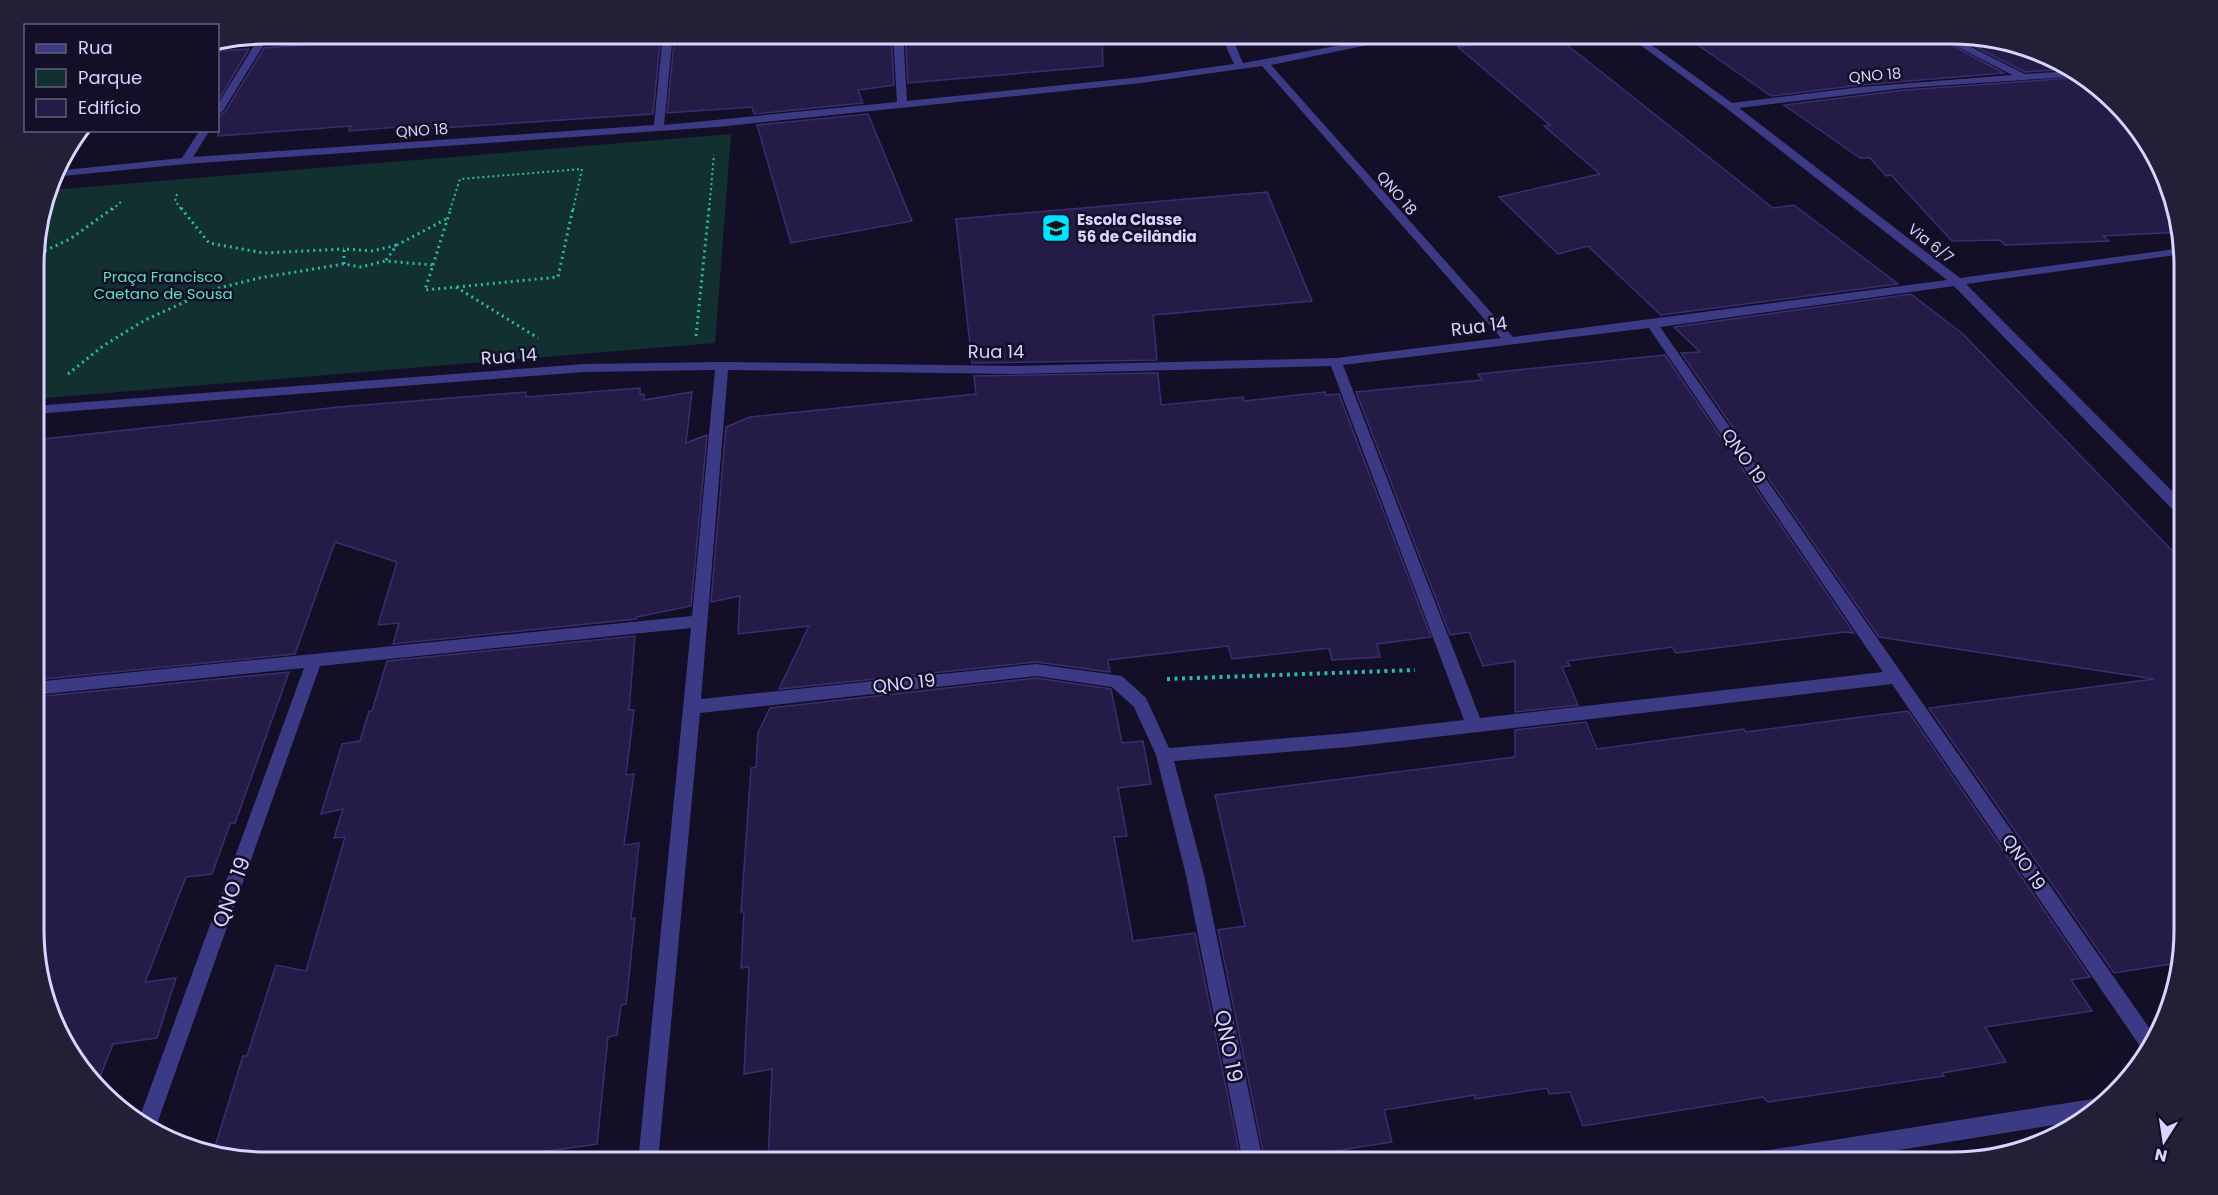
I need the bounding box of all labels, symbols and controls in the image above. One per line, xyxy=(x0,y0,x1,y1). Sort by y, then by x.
legend xyxy=(24,24,219,132)
text: Rua xyxy=(78,35,113,60)
street label: QNO 18 xyxy=(1848,62,1902,88)
text: Parque xyxy=(78,65,142,90)
text: Edifício xyxy=(78,95,141,120)
street label: QNO 18 xyxy=(395,118,449,142)
street label: QNO 18 xyxy=(1372,166,1422,220)
place label: Escola Classe 56 de Ceilândia xyxy=(1077,209,1197,247)
school or university icon: Escola Classe 56 de Ceilândia xyxy=(1040,212,1072,244)
street label: Via 6/7 xyxy=(1904,218,1958,268)
park label: Praça Francisco Caetano de Sousa xyxy=(93,266,233,304)
street label: Rua 14 xyxy=(1449,310,1509,342)
street label: Rua 14 xyxy=(968,339,1024,364)
street label: Rua 14 xyxy=(480,342,538,370)
street label: QNO 19 xyxy=(1716,423,1772,489)
street label: QNO 19 xyxy=(871,667,937,699)
street label: QNO 19 xyxy=(1996,829,2052,895)
street label: QNO 19 xyxy=(205,853,257,931)
street label: QNO 19 xyxy=(1208,1007,1250,1085)
north arrow xyxy=(2134,1111,2194,1171)
text: N xyxy=(2153,1143,2169,1168)

